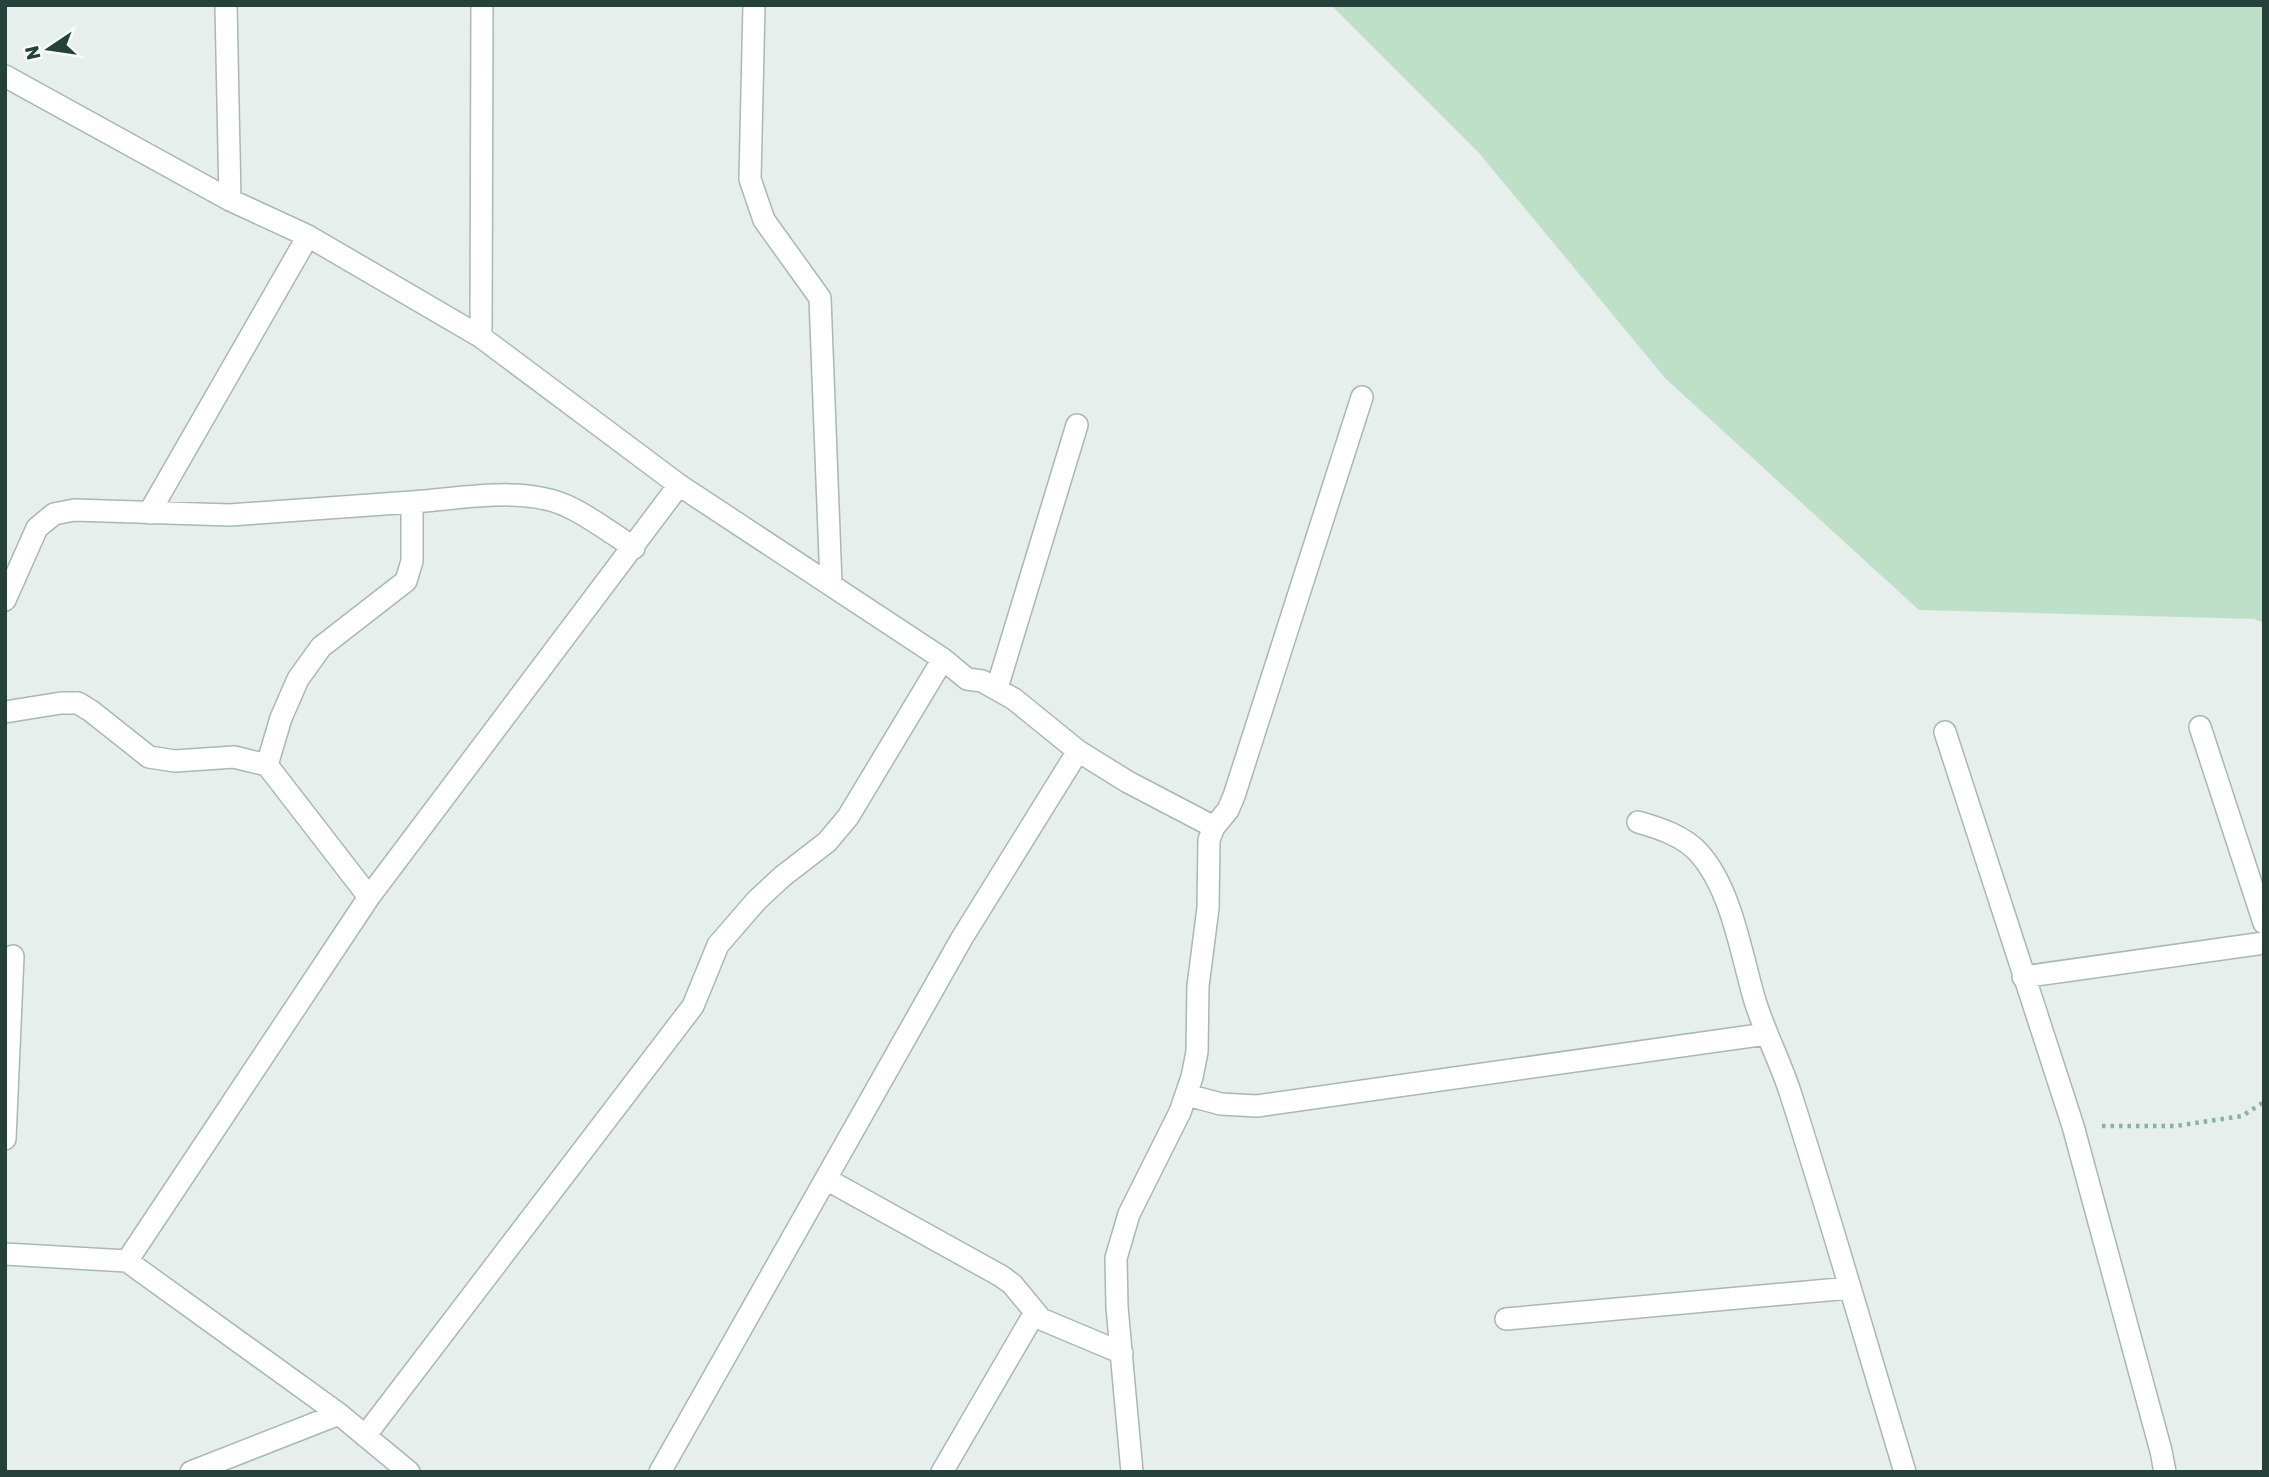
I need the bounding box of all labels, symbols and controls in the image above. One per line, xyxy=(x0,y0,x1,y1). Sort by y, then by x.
north arrow xyxy=(14,14,84,84)
text: N xyxy=(20,43,46,62)

